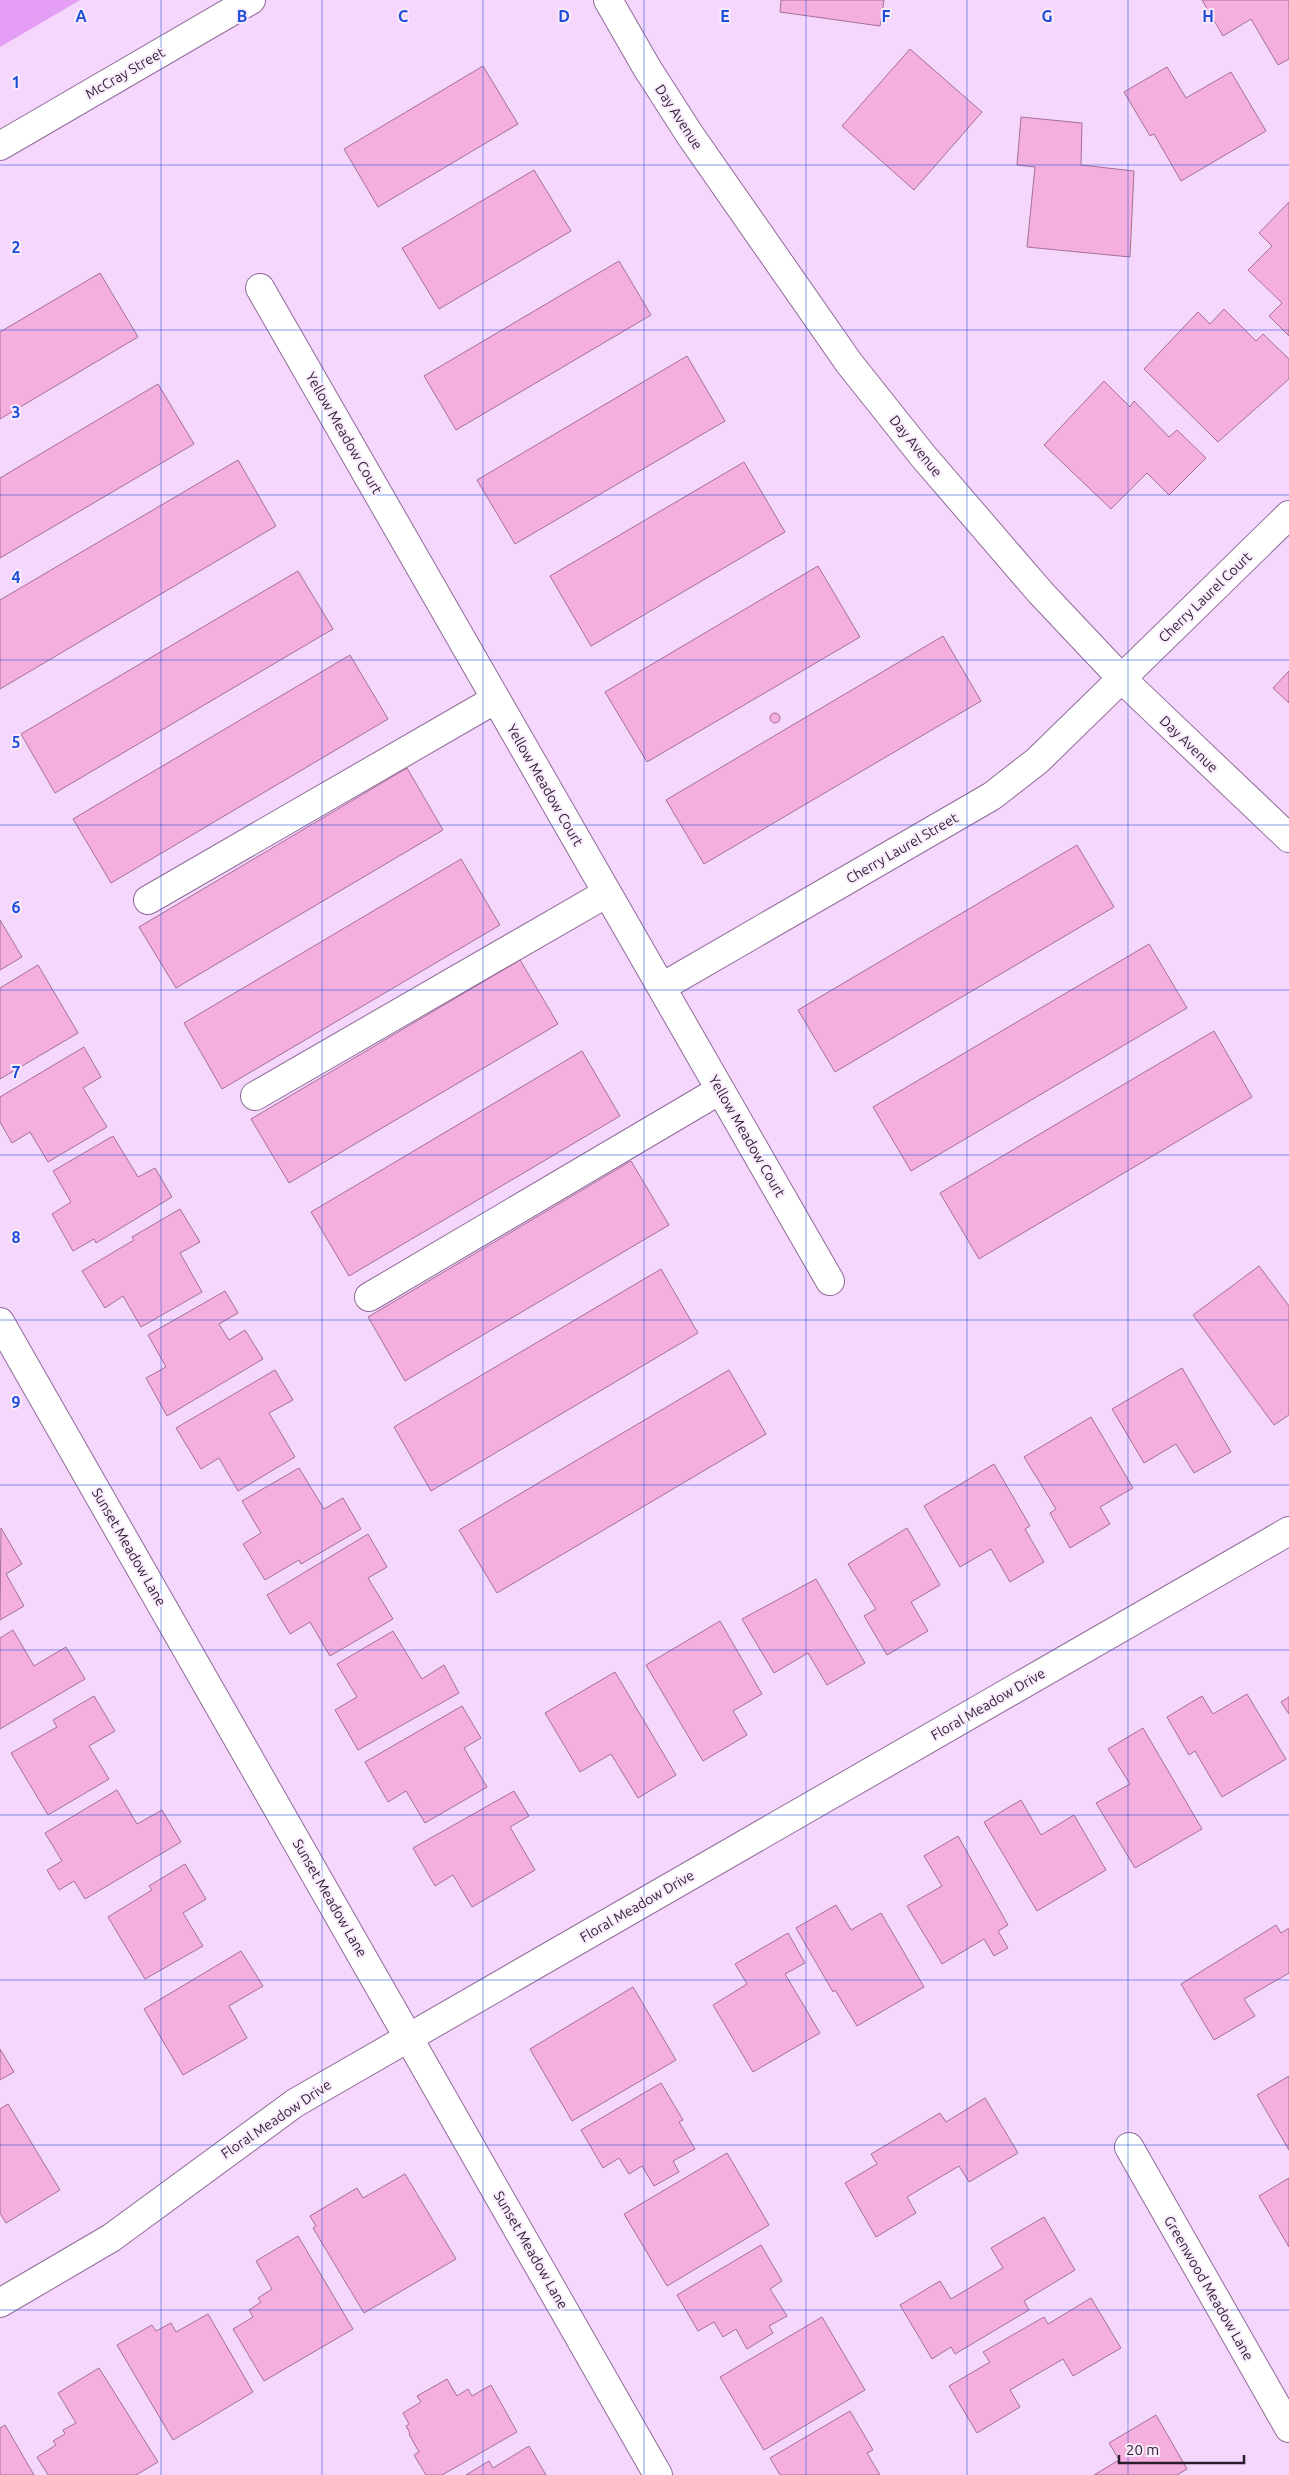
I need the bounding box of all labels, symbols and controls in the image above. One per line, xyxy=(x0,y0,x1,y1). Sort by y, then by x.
text: A xyxy=(75,7,87,25)
text: B xyxy=(237,7,247,25)
text: C xyxy=(398,7,408,25)
text: D xyxy=(558,7,570,25)
text: E xyxy=(720,7,730,25)
text: F xyxy=(882,7,891,25)
text: G xyxy=(1041,7,1053,25)
text: H xyxy=(1202,7,1214,25)
street label: McCray Street xyxy=(83,44,168,102)
text: 1 xyxy=(11,73,21,91)
street label: Day Avenue xyxy=(652,82,706,152)
text: 2 xyxy=(11,238,21,256)
street label: Yellow Meadow Court xyxy=(303,369,386,497)
text: 3 xyxy=(11,403,21,421)
street label: Day Avenue xyxy=(886,412,946,480)
street label: Cherry Laurel Court xyxy=(1155,548,1255,645)
text: 4 xyxy=(11,568,21,586)
street label: Day Avenue xyxy=(1157,712,1221,776)
street label: Yellow Meadow Court xyxy=(504,721,587,849)
text: 5 xyxy=(11,733,21,751)
street label: Cherry Laurel Street xyxy=(843,809,961,887)
text: 6 xyxy=(11,898,21,916)
text: 7 xyxy=(11,1063,21,1081)
street label: Yellow Meadow Court xyxy=(706,1072,789,1200)
text: 8 xyxy=(11,1228,21,1246)
text: 9 xyxy=(11,1393,21,1411)
street label: Sunset Meadow Lane xyxy=(89,1485,169,1609)
street label: Floral Meadow Drive xyxy=(928,1665,1048,1743)
street label: Sunset Meadow Lane xyxy=(290,1836,370,1960)
street label: Floral Meadow Drive xyxy=(577,1867,697,1945)
street label: Floral Meadow Drive xyxy=(218,2076,334,2162)
street label: Sunset Meadow Lane xyxy=(491,2188,571,2312)
street label: Greenwood Meadow Lane xyxy=(1161,2213,1257,2363)
scale bar xyxy=(1119,2432,1244,2464)
text: 20 m xyxy=(1126,2441,1159,2458)

